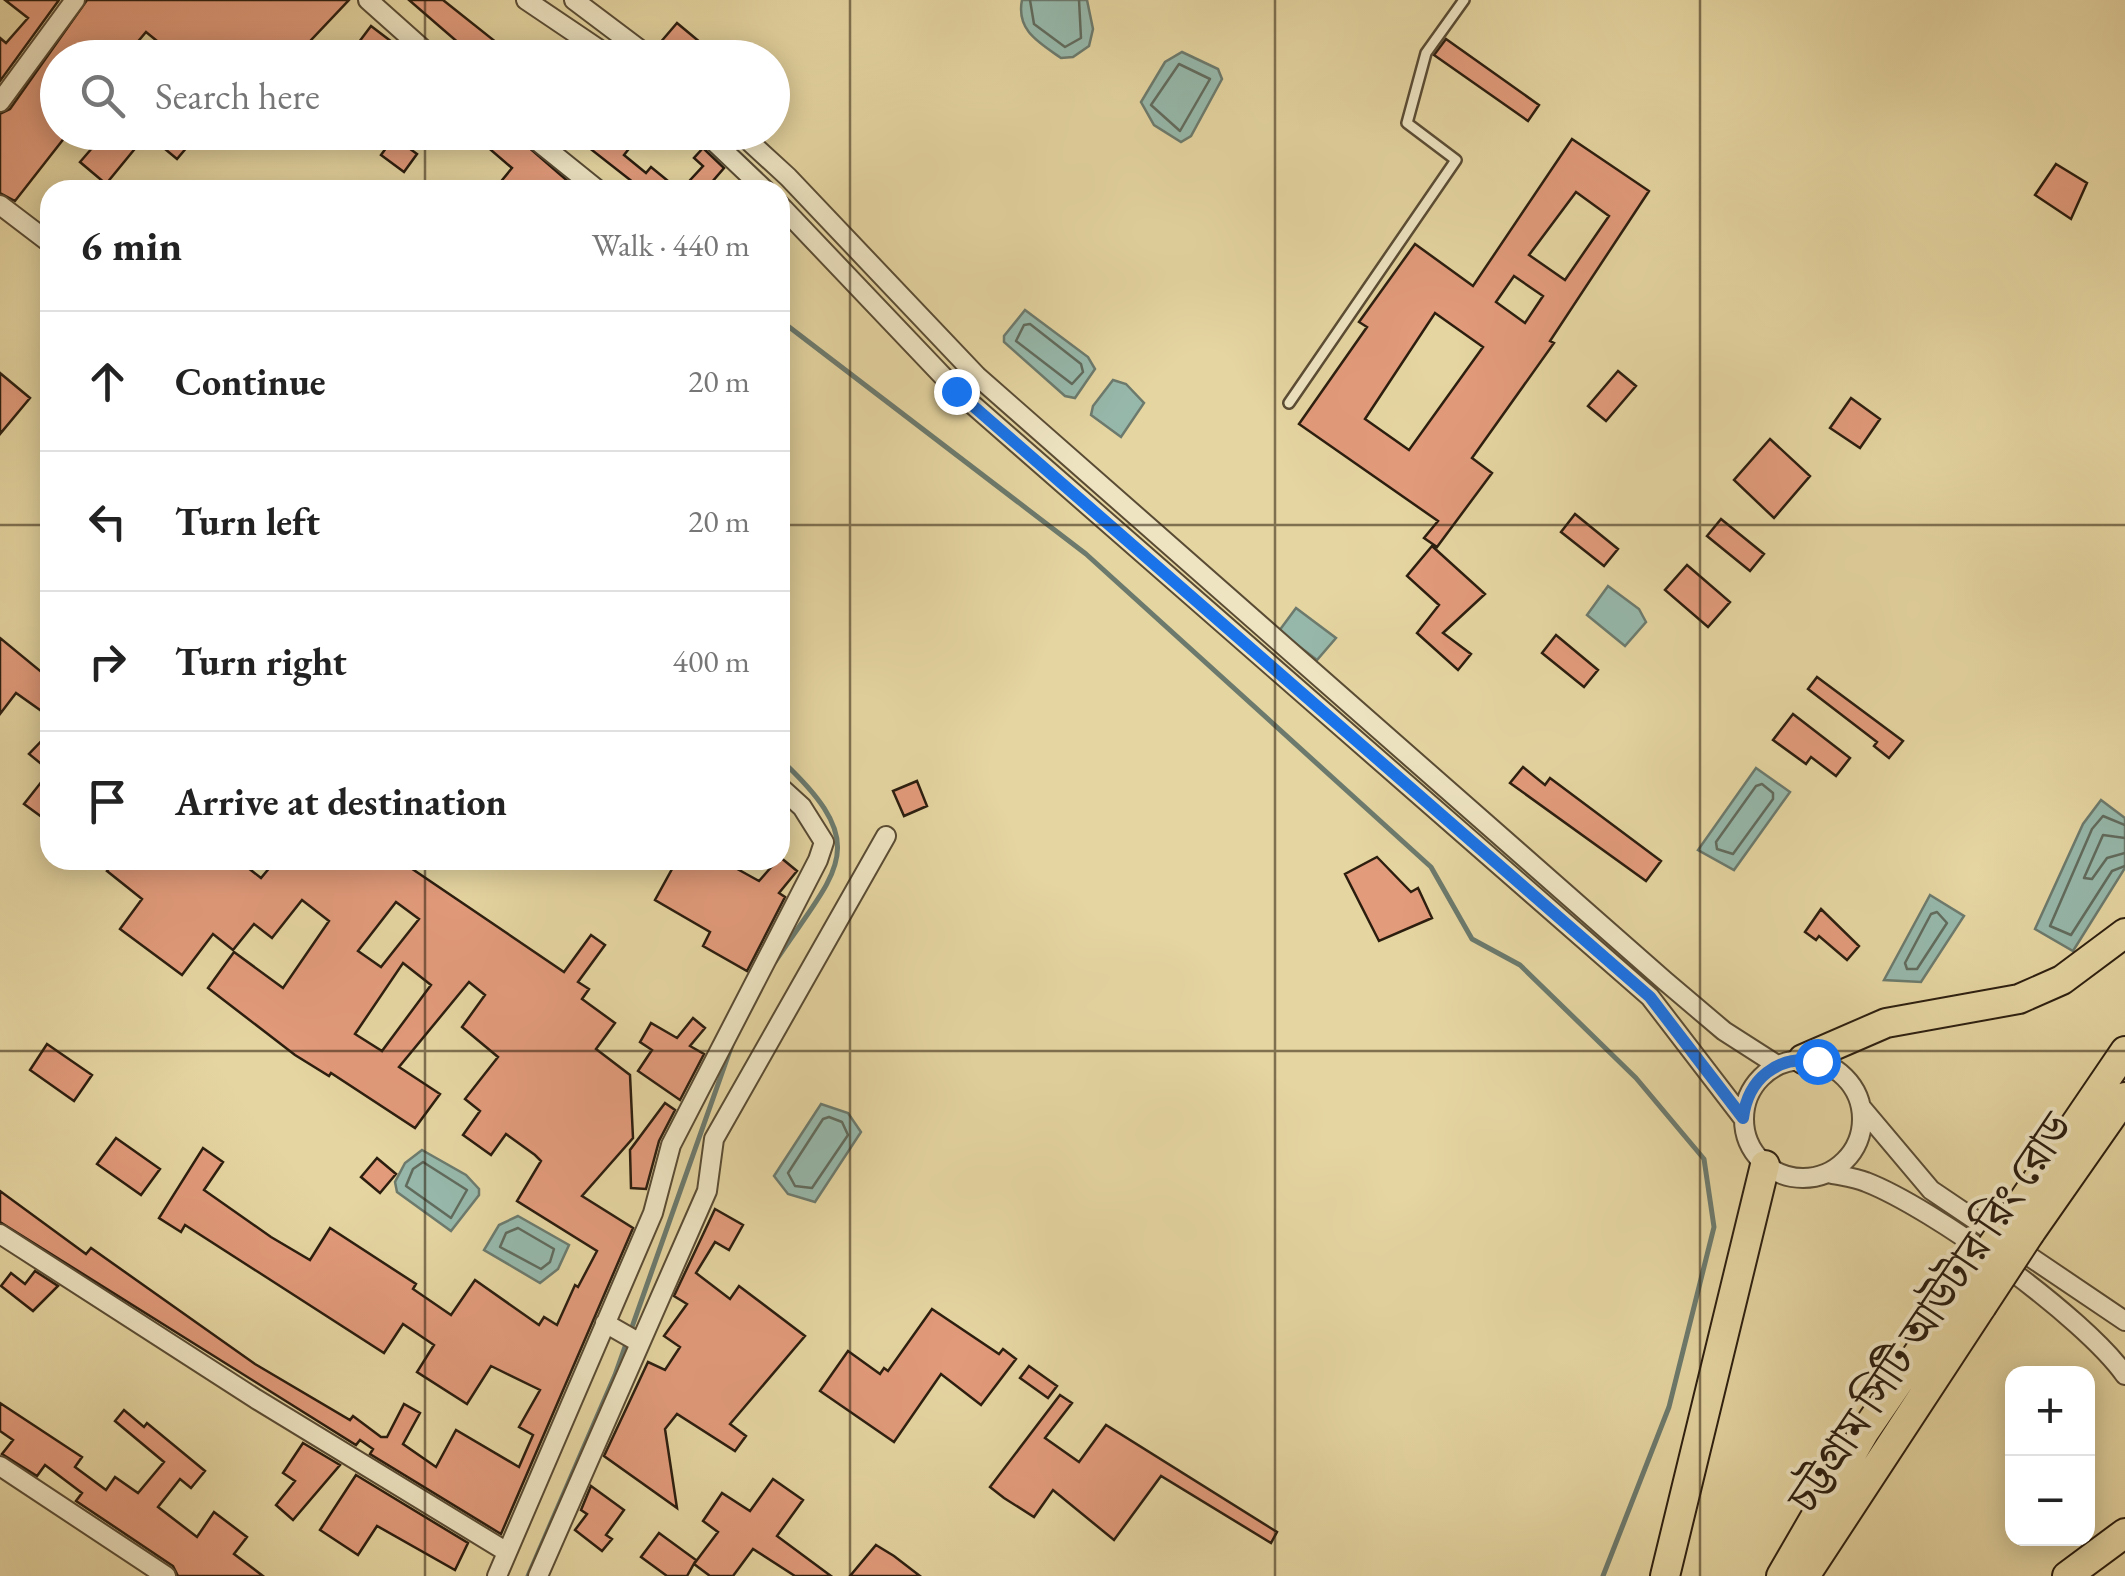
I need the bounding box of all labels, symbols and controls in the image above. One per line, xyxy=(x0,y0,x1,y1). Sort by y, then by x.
search box xyxy=(40,40,790,150)
icon: search xyxy=(75,68,130,123)
text: Search here xyxy=(155,71,320,120)
text: 6 min xyxy=(80,218,182,273)
text: Walk · 440 m xyxy=(592,224,750,266)
icon: ahead xyxy=(80,354,135,409)
text: Continue xyxy=(175,357,326,406)
text: 20 m xyxy=(688,360,750,402)
route end xyxy=(934,369,980,415)
icon: left xyxy=(80,494,135,549)
text: Turn left xyxy=(175,497,320,546)
text: 20 m xyxy=(688,500,750,542)
icon: right xyxy=(80,634,135,689)
text: Turn right xyxy=(175,637,347,686)
text: 400 m xyxy=(673,640,750,682)
icon: arrive xyxy=(80,774,135,829)
text: Arrive at destination xyxy=(175,777,507,826)
route start xyxy=(1795,1039,1841,1085)
street label: চট্টগ্রাম সিটি আউটার রিং রোড xyxy=(1772,1099,2086,1525)
map controls xyxy=(2005,1366,2095,1546)
button: + xyxy=(2005,1366,2095,1456)
button: − xyxy=(2005,1456,2095,1546)

